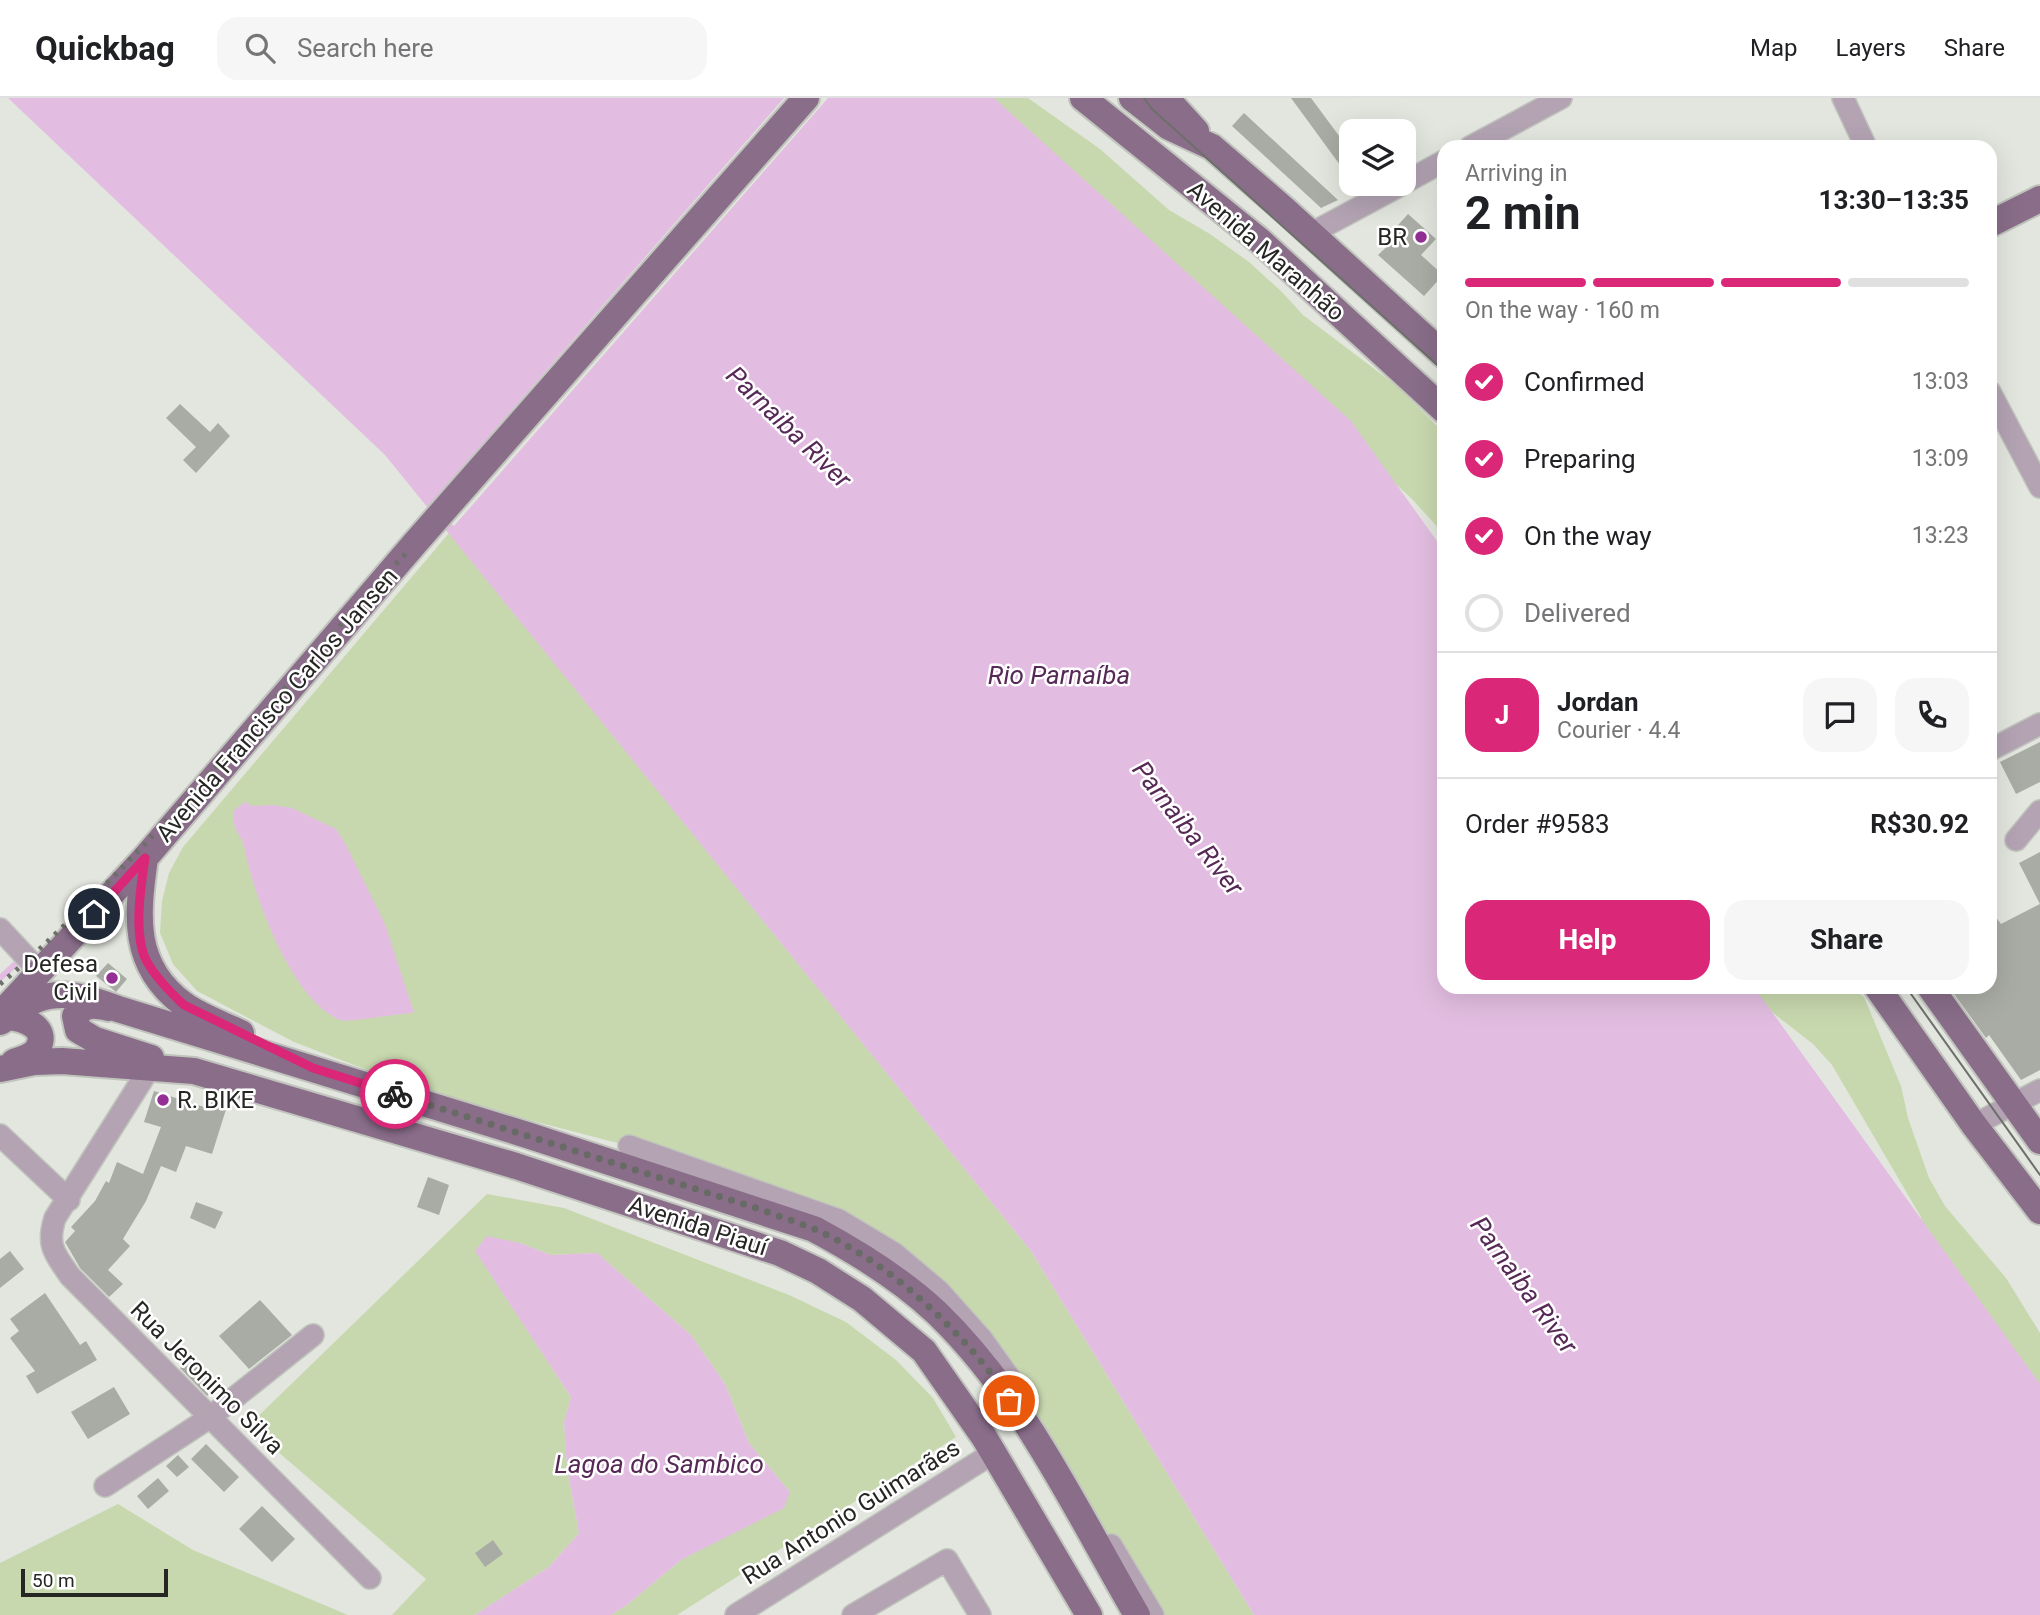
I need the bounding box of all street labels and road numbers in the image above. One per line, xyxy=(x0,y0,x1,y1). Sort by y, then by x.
street label: Avenida Maranhão xyxy=(1182,175,1350,327)
street label: Avenida Francisco Carlos Jansen xyxy=(151,562,403,848)
street label: Avenida Piauí xyxy=(625,1190,772,1262)
street label: Rua Jeronimo Silva xyxy=(125,1296,289,1460)
street label: Rua Antonio Guimarães xyxy=(737,1434,965,1590)

